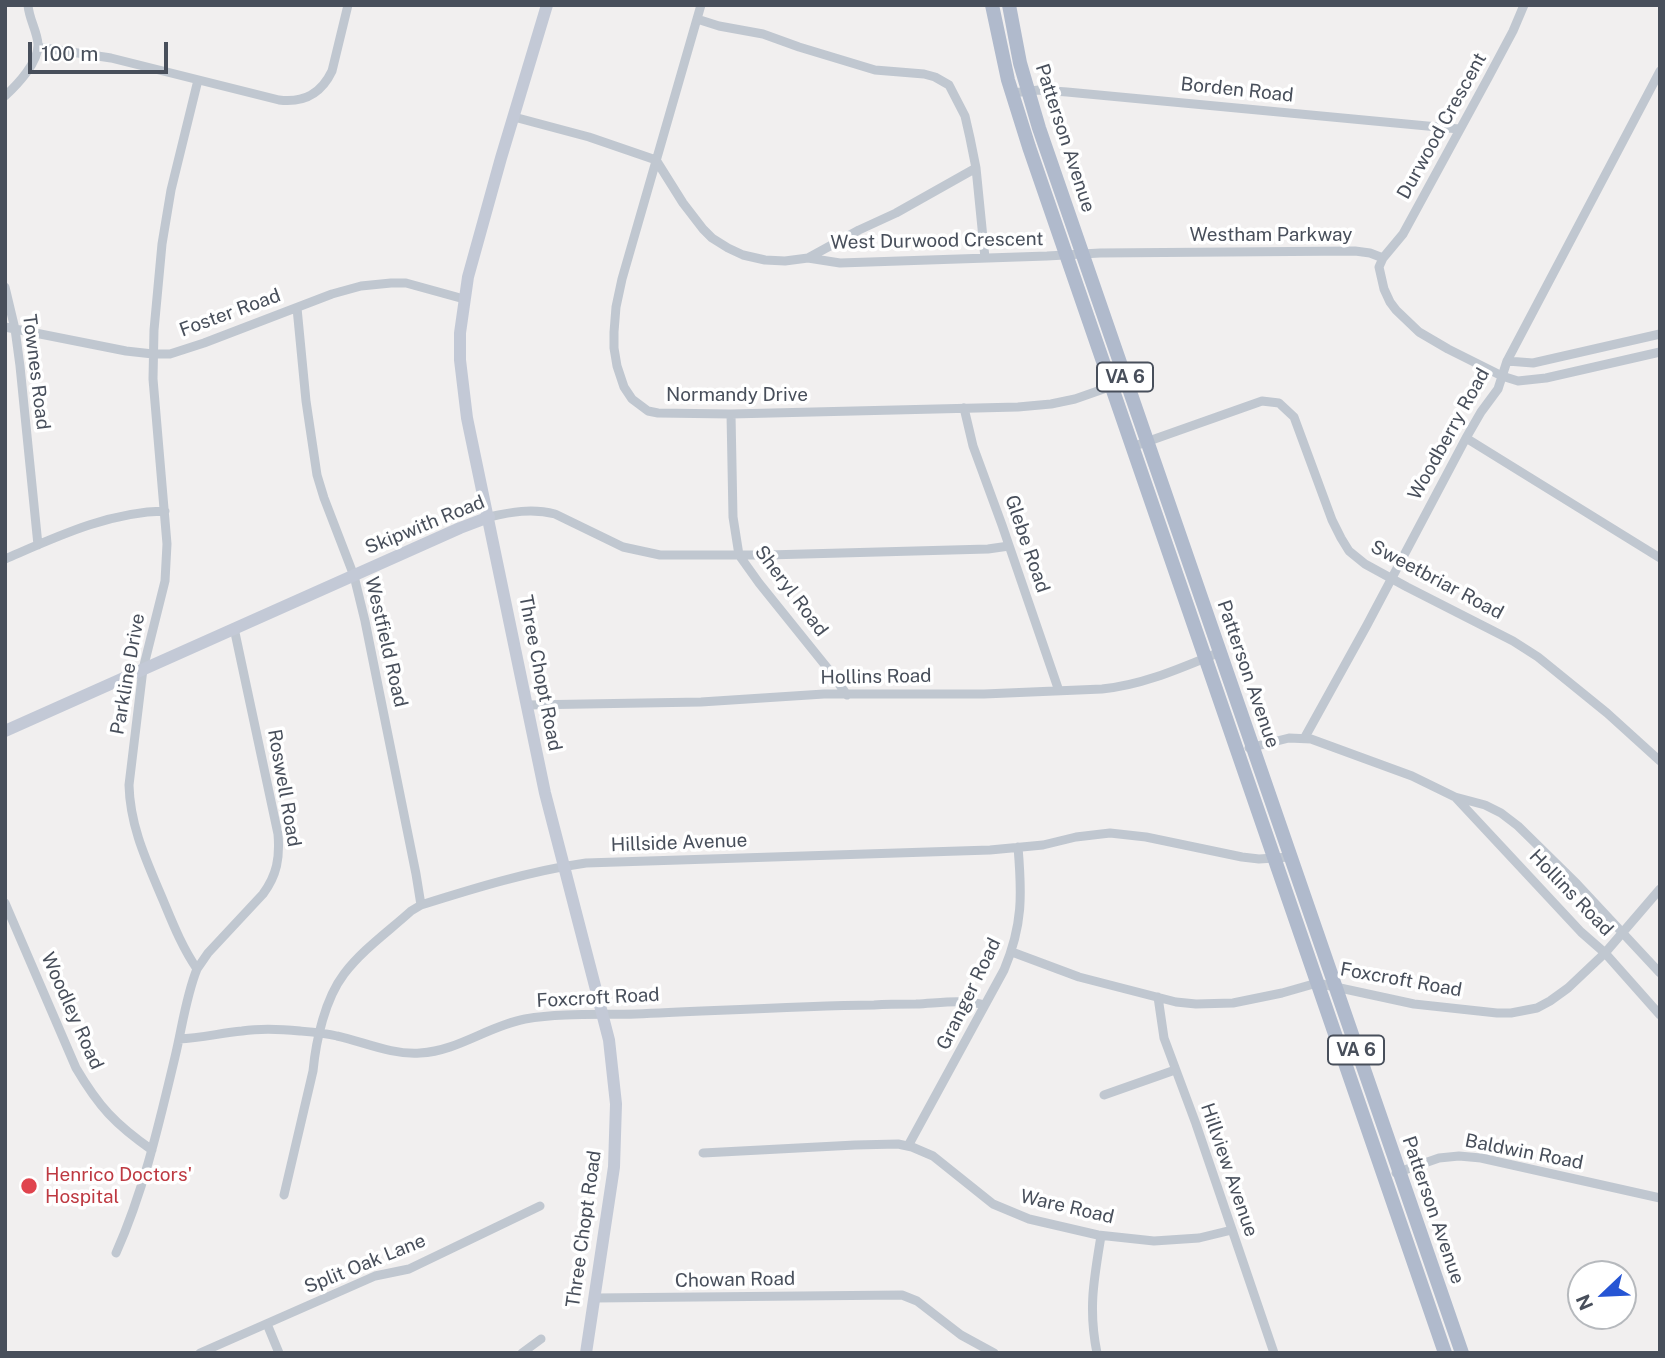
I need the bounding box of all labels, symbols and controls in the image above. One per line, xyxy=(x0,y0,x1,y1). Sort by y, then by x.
scale bar xyxy=(32,28,172,72)
text: 100 m xyxy=(41,41,98,66)
street label: Durwood Crescent xyxy=(1392,49,1492,203)
street label: Patterson Avenue xyxy=(1030,61,1100,215)
street label: Borden Road xyxy=(1179,73,1295,107)
street label: Westham Parkway xyxy=(1190,224,1352,246)
street label: West Durwood Crescent xyxy=(830,228,1044,254)
street label: Foster Road xyxy=(176,284,284,342)
street label: Townes Road xyxy=(18,313,54,431)
road number: VA 6 xyxy=(1097,362,1153,391)
street label: Woodberry Road xyxy=(1403,364,1495,504)
street label: Normandy Drive xyxy=(666,384,808,406)
street label: Skipwith Road xyxy=(362,491,488,559)
street label: Glebe Road xyxy=(1000,492,1054,596)
street label: Sweetbriar Road xyxy=(1367,535,1507,625)
street label: Sheryl Road xyxy=(749,541,833,641)
street label: Westfield Road xyxy=(360,575,412,709)
street label: Three Chopt Road xyxy=(514,593,566,753)
street label: Patterson Avenue xyxy=(1212,597,1284,751)
street label: Parkline Drive xyxy=(106,612,150,736)
street label: Hollins Road xyxy=(820,665,932,689)
street label: Roswell Road xyxy=(262,727,306,849)
street label: Hillside Avenue xyxy=(610,829,748,857)
street label: Hollins Road xyxy=(1524,845,1618,941)
street label: Granger Road xyxy=(932,934,1006,1054)
street label: Woodley Road xyxy=(36,949,108,1073)
street label: Foxcroft Road xyxy=(1338,958,1464,1002)
street label: Foxcroft Road xyxy=(536,983,660,1013)
road number: VA 6 xyxy=(1328,1036,1384,1064)
street label: Hillview Avenue xyxy=(1195,1100,1263,1240)
street label: Baldwin Road xyxy=(1463,1129,1585,1175)
street label: Patterson Avenue xyxy=(1397,1133,1469,1287)
street label: Three Chopt Road xyxy=(562,1149,606,1309)
place label: Henrico Doctors' Hospital xyxy=(45,1164,192,1208)
marker: Henrico Doctors' Hospital xyxy=(19,1176,39,1196)
street label: Ware Road xyxy=(1018,1185,1116,1229)
street label: Split Oak Lane xyxy=(301,1229,429,1299)
north arrow xyxy=(1567,1260,1637,1330)
street label: Chowan Road xyxy=(675,1268,795,1292)
text: N xyxy=(1571,1291,1598,1314)

